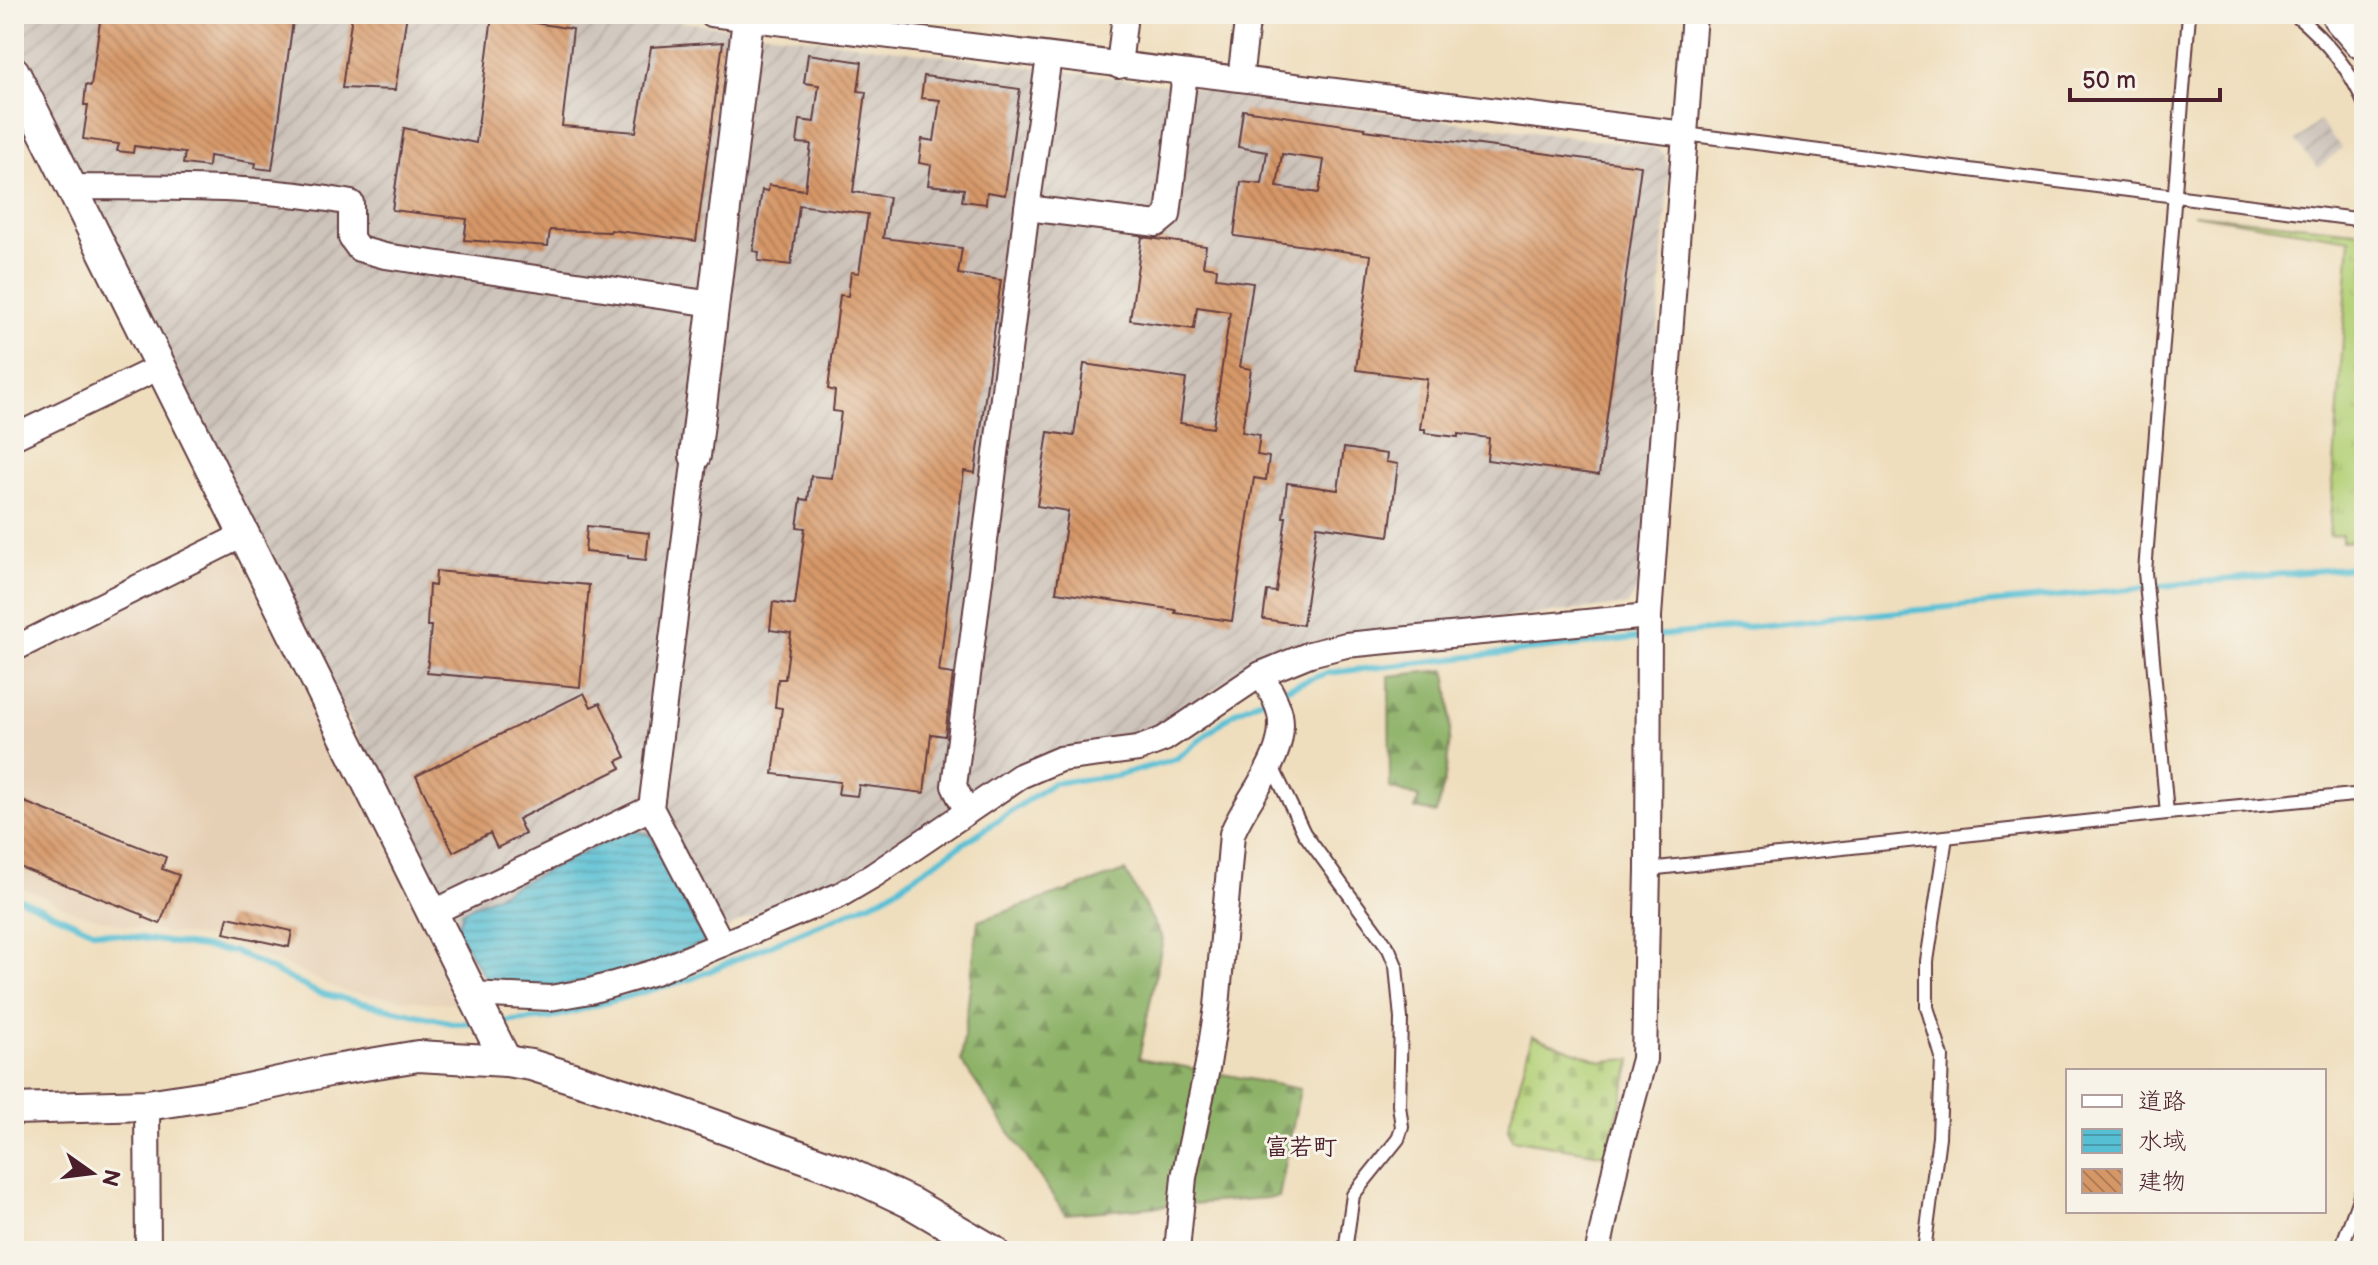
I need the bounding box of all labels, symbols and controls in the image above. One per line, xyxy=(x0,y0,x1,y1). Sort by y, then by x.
scale bar xyxy=(2070,52,2220,102)
text: 50 m xyxy=(2082,66,2136,95)
legend xyxy=(2066,1069,2326,1213)
text: 道路 xyxy=(2138,1087,2186,1116)
text: 水域 xyxy=(2138,1127,2186,1156)
north arrow xyxy=(52,1133,132,1213)
district label: 富若町 xyxy=(1265,1133,1337,1162)
text: N xyxy=(95,1166,125,1189)
text: 建物 xyxy=(2138,1167,2186,1196)

